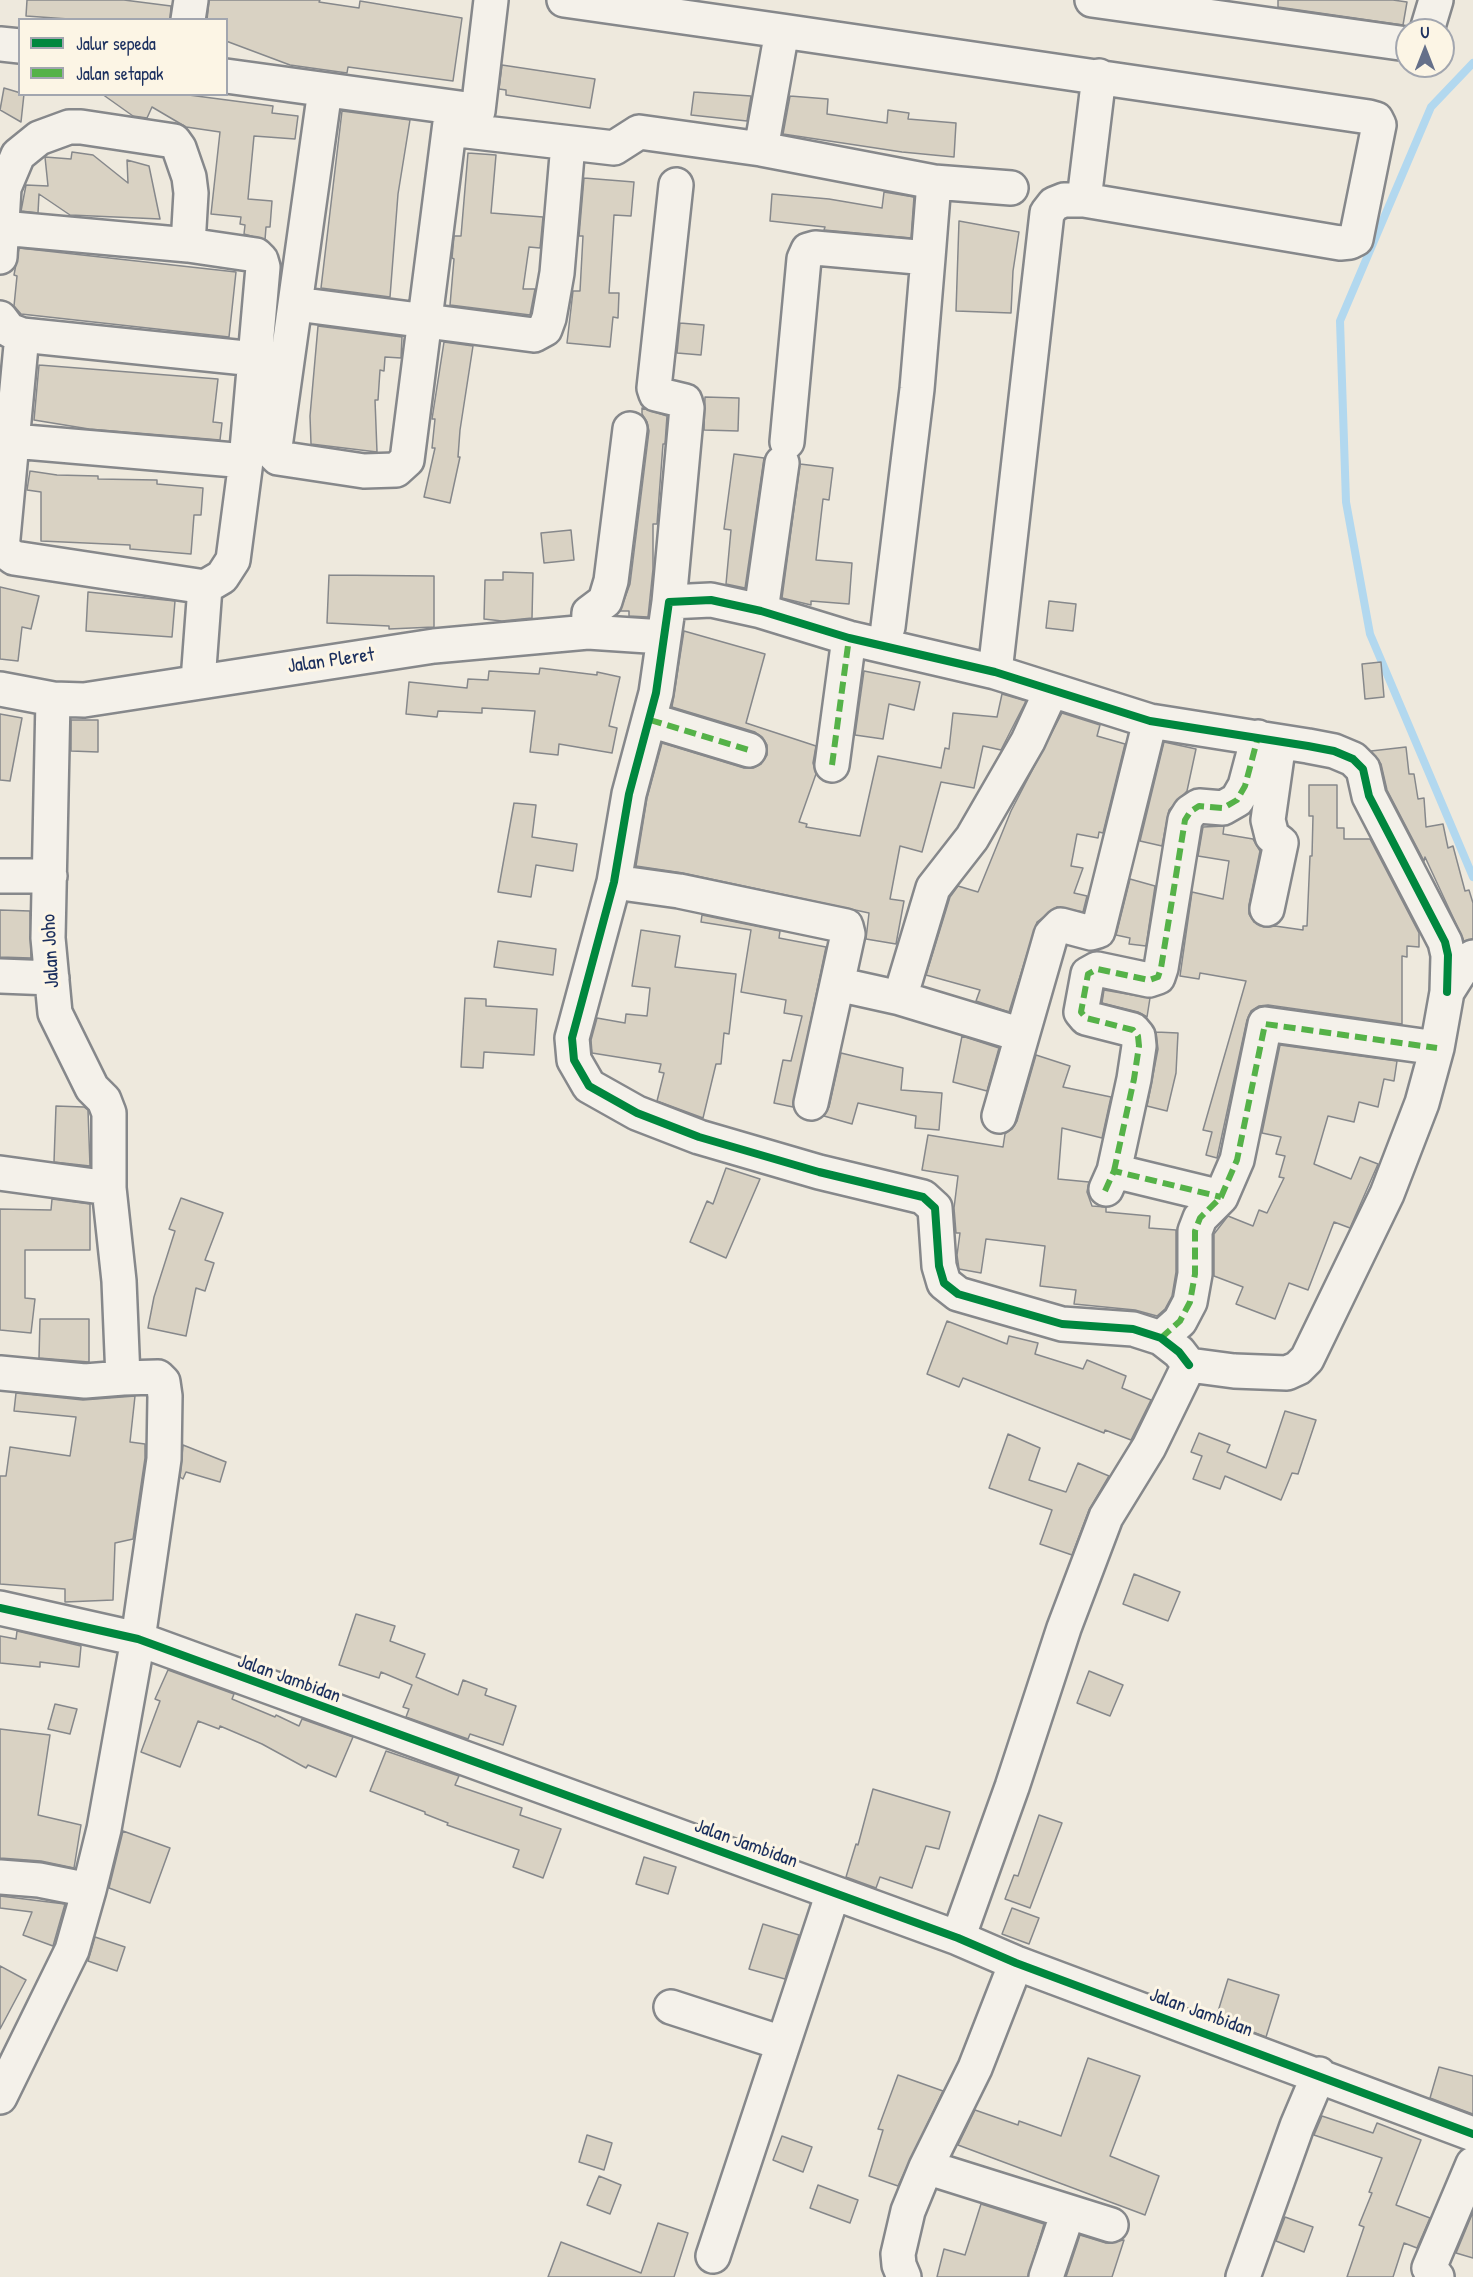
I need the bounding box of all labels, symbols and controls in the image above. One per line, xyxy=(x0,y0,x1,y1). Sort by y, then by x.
legend xyxy=(18,18,228,96)
north arrow xyxy=(1395,18,1455,78)
text: U xyxy=(1421,21,1429,43)
text: Jalur sepeda xyxy=(76,31,156,56)
text: Jalan setapak xyxy=(76,61,163,86)
street label: Jalan Pleret xyxy=(286,643,376,679)
street label: Jalan Joho xyxy=(37,913,65,989)
street label: Jalan Jambidan xyxy=(234,1649,344,1709)
street label: Jalan Jambidan xyxy=(691,1814,801,1874)
street label: Jalan Jambidan xyxy=(1146,1983,1256,2043)

